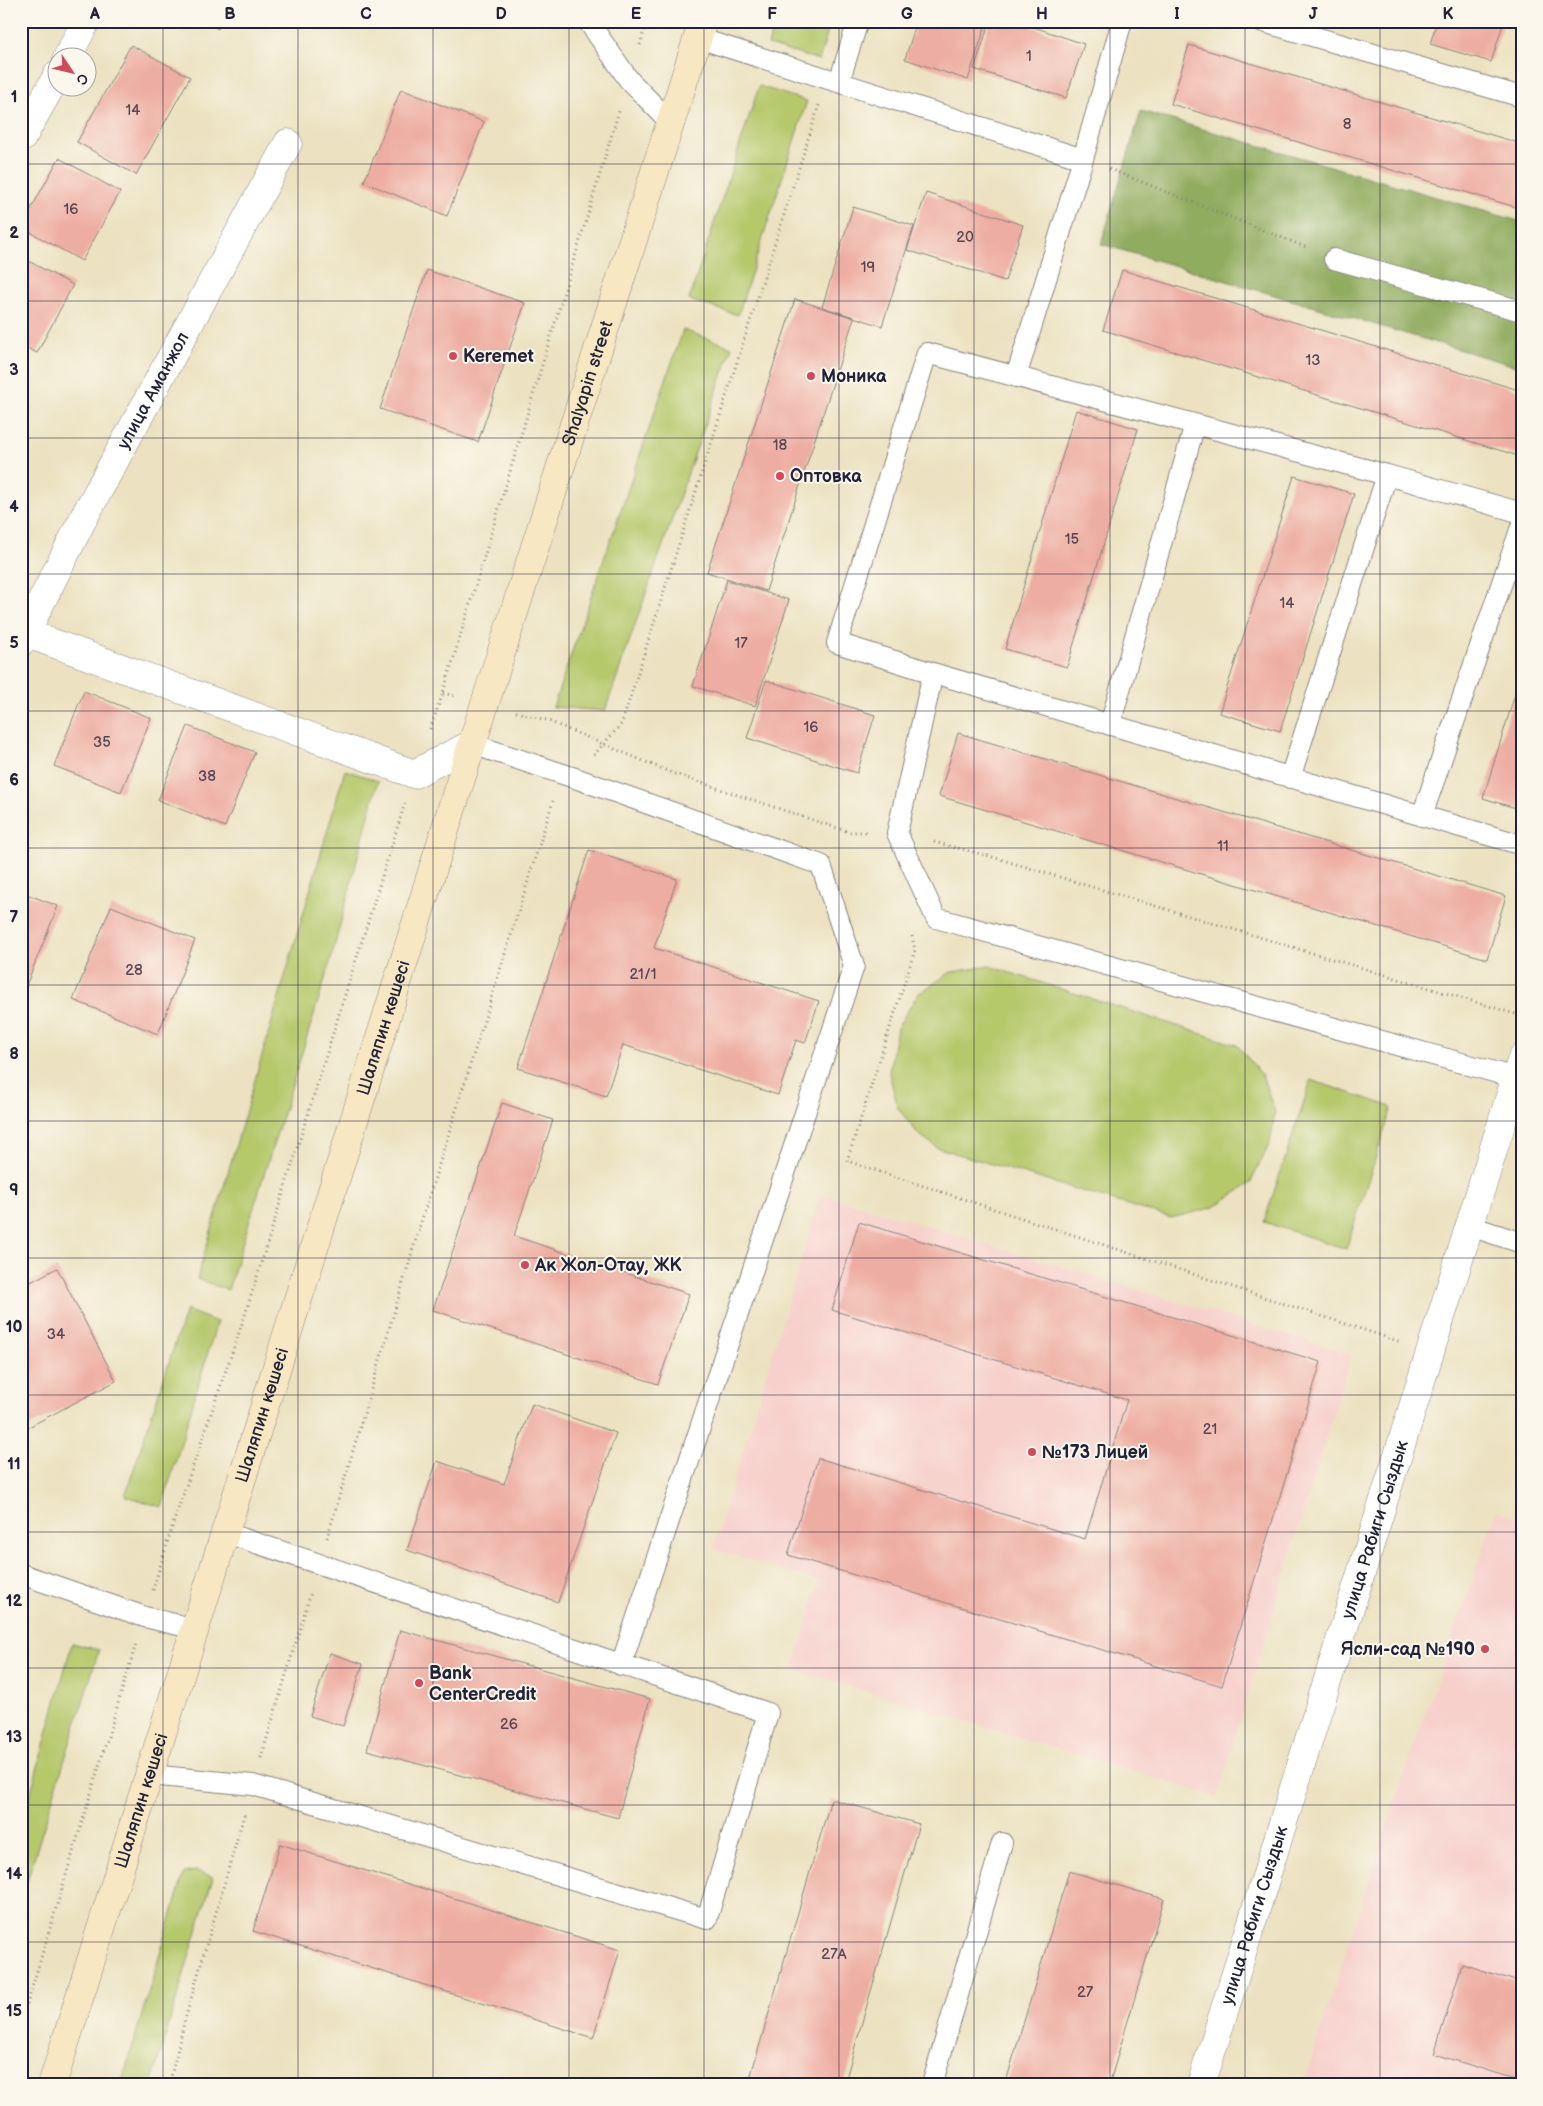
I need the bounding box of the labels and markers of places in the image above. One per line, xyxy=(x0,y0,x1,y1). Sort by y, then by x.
place label: Keremet xyxy=(463,346,534,367)
marker: Keremet xyxy=(447,350,459,362)
place label: Моника xyxy=(821,366,887,387)
marker: Моника xyxy=(805,370,817,382)
place label: Оптовка xyxy=(790,466,862,487)
marker: Оптовка xyxy=(774,470,786,482)
place label: Ак Жол-Отау, ЖК xyxy=(534,1255,682,1276)
marker: Ак Жол-Отау, ЖК xyxy=(519,1259,531,1271)
place label: №173 Лицей xyxy=(1042,1442,1148,1463)
marker: №173 Лицей xyxy=(1026,1446,1038,1458)
place label: Ясли-сад №190 xyxy=(1341,1639,1475,1660)
marker: Ясли-сад №190 xyxy=(1479,1643,1491,1655)
place label: Bank CenterCredit xyxy=(429,1663,536,1705)
marker: Bank CenterCredit xyxy=(413,1677,425,1689)

